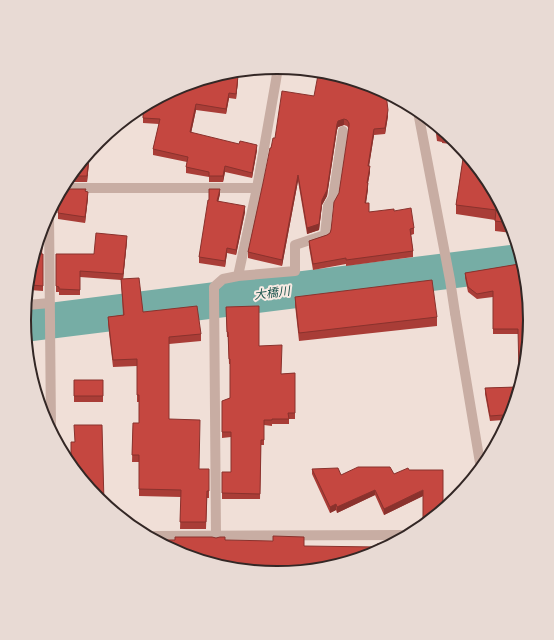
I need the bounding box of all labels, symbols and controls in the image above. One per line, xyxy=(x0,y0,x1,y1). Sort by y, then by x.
water label: 大橋川 xyxy=(253,283,293,302)

